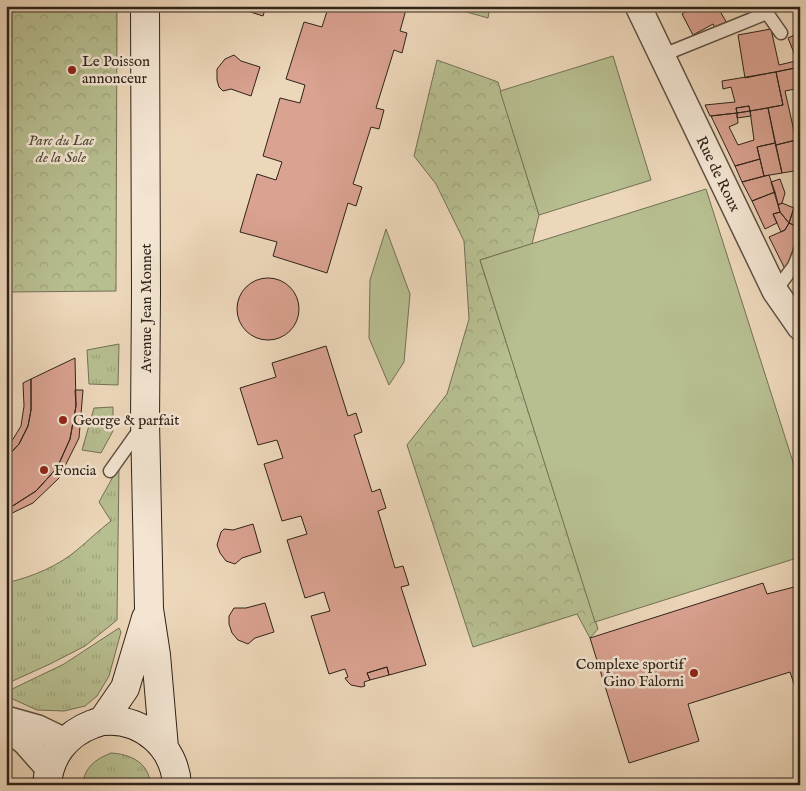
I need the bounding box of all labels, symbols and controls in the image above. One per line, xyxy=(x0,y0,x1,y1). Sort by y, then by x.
place label: Le Poisson annonceur xyxy=(82,52,150,88)
marker: Le Poisson annonceur xyxy=(66,64,78,76)
park label: Parc du Lac de la Sole xyxy=(28,131,94,167)
street label: Rue de Roux xyxy=(692,133,745,216)
street label: Avenue Jean Monnet xyxy=(137,243,156,374)
place label: George & parfait xyxy=(73,411,179,430)
marker: George & parfait xyxy=(57,414,69,426)
place label: Foncia xyxy=(54,461,97,480)
marker: Foncia xyxy=(38,464,50,476)
place label: Complexe sportif Gino Falorni xyxy=(576,655,687,691)
marker: Complexe sportif Gino Falorni xyxy=(688,667,700,679)

